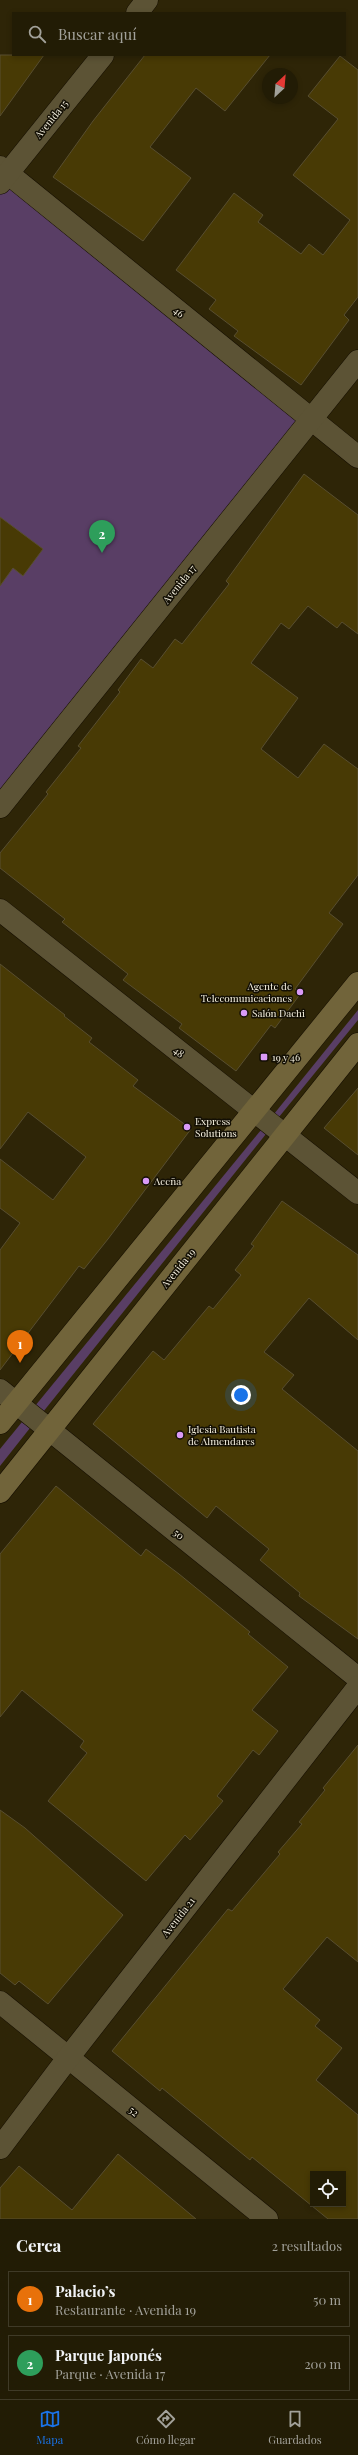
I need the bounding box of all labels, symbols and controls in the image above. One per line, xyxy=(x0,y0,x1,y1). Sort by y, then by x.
search box xyxy=(12,12,346,56)
icon: search xyxy=(26,23,48,45)
text: Buscar aquí xyxy=(58,24,137,44)
north arrow xyxy=(262,68,298,104)
street label: Avenida 15 xyxy=(30,97,71,142)
street label: 46 xyxy=(171,303,187,321)
pin: 2 xyxy=(89,520,115,553)
street label: Avenida 17 xyxy=(158,562,199,607)
place label: Agente de Telecomunicaciones xyxy=(201,979,292,1005)
marker: Agente de Telecomunicaciones xyxy=(295,987,305,997)
place label: Salón Dachi xyxy=(252,1006,305,1020)
marker: Salón Dachi xyxy=(239,1008,249,1018)
street label: 48 xyxy=(171,1043,187,1061)
place label: 19 y 46 xyxy=(272,1050,300,1064)
marker: 19 y 46 xyxy=(259,1052,269,1062)
place label: Express Solutions xyxy=(195,1114,237,1140)
marker: Express Solutions xyxy=(182,1122,192,1132)
place label: Aceña xyxy=(153,1174,181,1188)
marker: Aceña xyxy=(141,1176,151,1186)
street label: Avenida 19 xyxy=(157,1245,198,1291)
pin: 1 xyxy=(7,1330,33,1363)
your location xyxy=(231,1385,251,1405)
place label: Iglesia Bautista de Almendares xyxy=(188,1422,256,1448)
marker: Iglesia Bautista de Almendares xyxy=(175,1430,185,1440)
street label: 50 xyxy=(171,1525,187,1543)
street label: Avenida 21 xyxy=(157,1894,198,1941)
street label: 52 xyxy=(126,2103,142,2119)
map controls xyxy=(310,2171,346,2207)
button: locate xyxy=(310,2171,346,2207)
text: Cerca xyxy=(16,2234,61,2256)
text: 2 resultados xyxy=(272,2237,342,2254)
text: Palacio’s xyxy=(55,2281,116,2301)
text: 1 xyxy=(28,2291,32,2308)
text: 50 m xyxy=(313,2291,341,2308)
text: Restaurante · Avenida 19 xyxy=(55,2301,196,2318)
text: Parque Japonés xyxy=(55,2345,162,2365)
text: 2 xyxy=(27,2355,33,2372)
text: 200 m xyxy=(304,2355,341,2372)
text: Parque · Avenida 17 xyxy=(55,2365,165,2382)
tab: Mapa xyxy=(36,2408,63,2447)
tab: Cómo llegar xyxy=(136,2408,196,2447)
tab: Guardados xyxy=(268,2408,322,2447)

